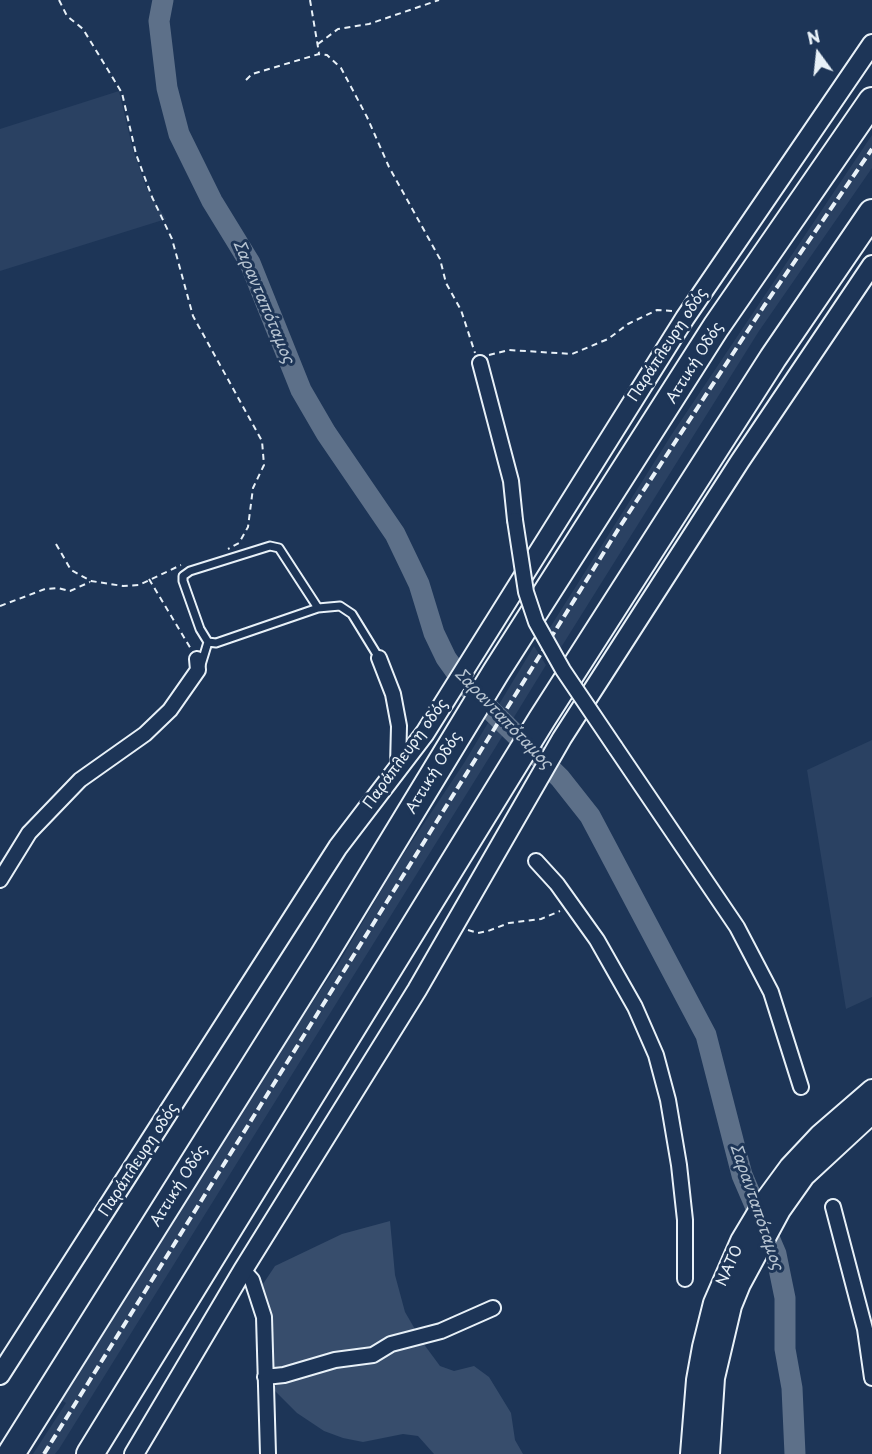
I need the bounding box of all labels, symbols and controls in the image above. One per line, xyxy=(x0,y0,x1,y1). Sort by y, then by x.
text: N xyxy=(804,23,823,50)
north arrow xyxy=(788,24,848,84)
water label: Σαρανταπόταμος xyxy=(228,237,298,367)
street label: Παράπλευρη οδός xyxy=(625,285,711,405)
street label: Αττική Οδός xyxy=(663,319,727,407)
water label: Σαρανταπόταμος xyxy=(450,665,556,773)
street label: Παράπλευρη οδός xyxy=(360,695,452,813)
street label: Αττική Οδός xyxy=(402,729,466,817)
street label: Παράπλευρη οδός xyxy=(96,1100,182,1220)
water label: Σαρανταπόταμος xyxy=(725,1141,787,1273)
street label: Αττική Οδός xyxy=(147,1142,211,1230)
street label: ΝΑΤΟ xyxy=(713,1243,747,1289)

